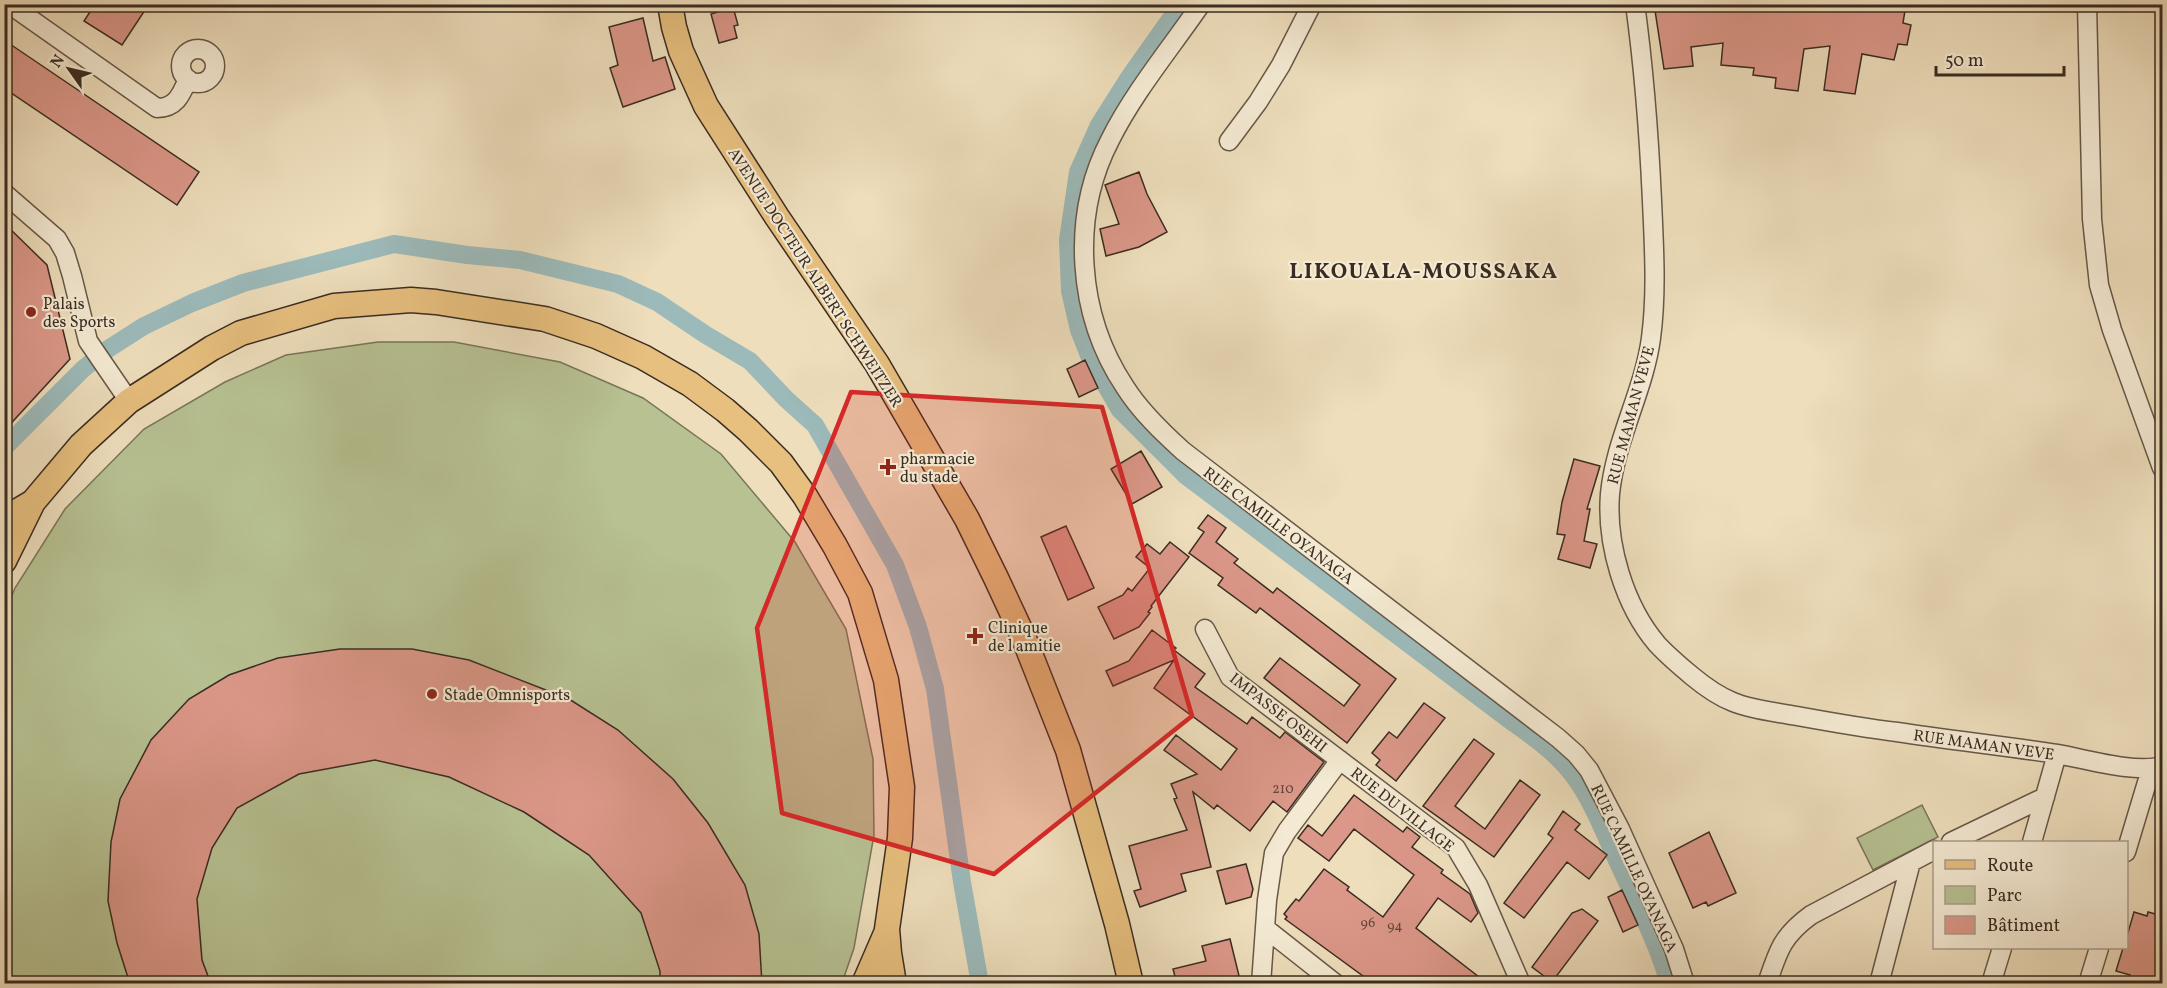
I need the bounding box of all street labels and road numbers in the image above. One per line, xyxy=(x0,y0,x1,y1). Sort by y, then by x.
street label: AVENUE DOCTEUR ALBERT SCHWEITZER xyxy=(722,144,907,412)
street label: RUE MAMAN VEVE xyxy=(1603,344,1661,487)
street label: RUE CAMILLE OYANAGA xyxy=(1198,463,1358,591)
street label: IMPASSE OSEHI xyxy=(1224,668,1331,759)
street label: RUE MAMAN VEVE xyxy=(1912,725,2056,767)
street label: RUE DU VILLAGE xyxy=(1345,763,1458,858)
street label: RUE CAMILLE OYANAGA xyxy=(1584,781,1682,957)

